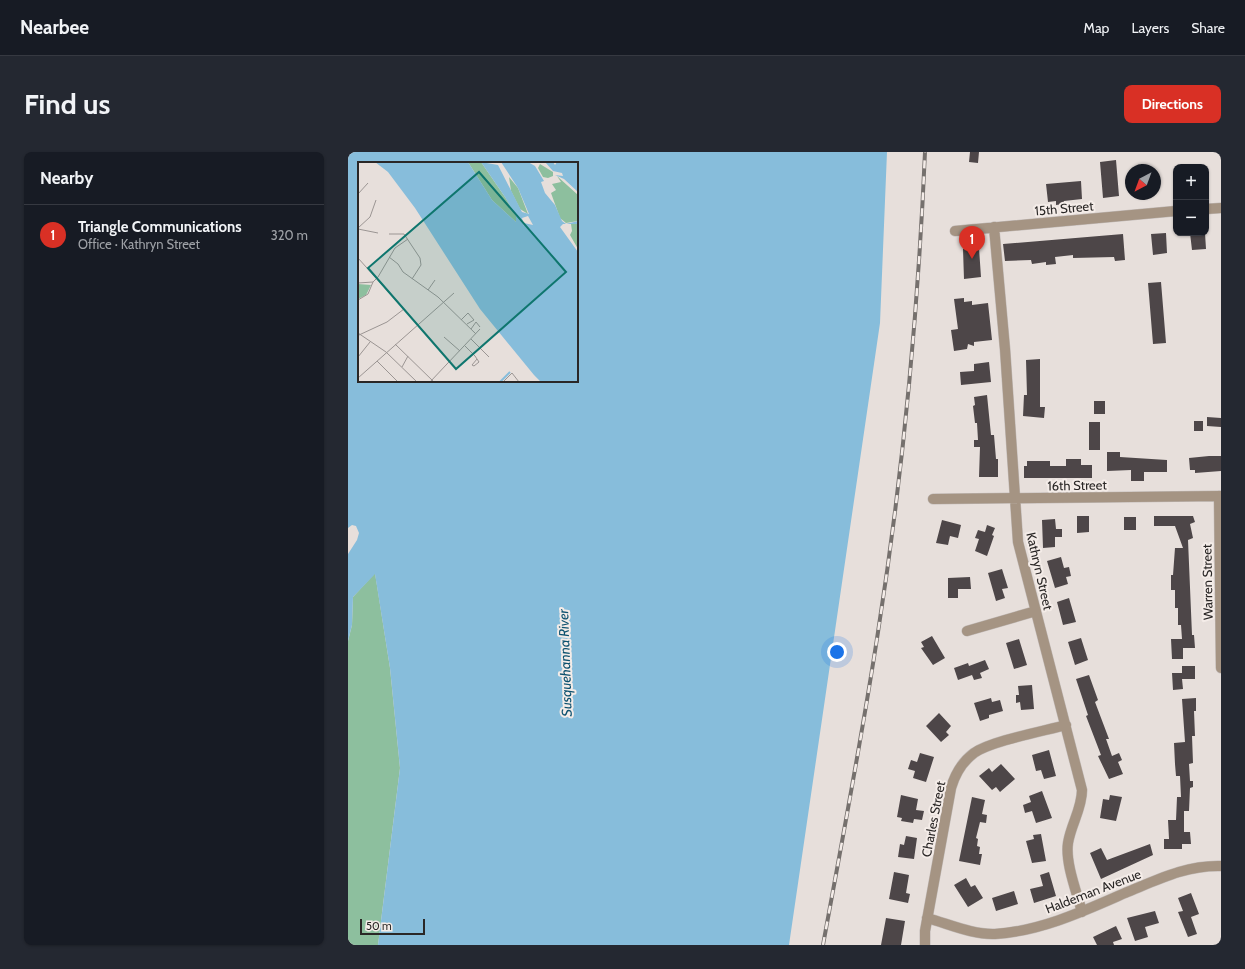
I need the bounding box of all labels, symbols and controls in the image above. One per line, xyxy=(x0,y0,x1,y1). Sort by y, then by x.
text: Nearbee xyxy=(20,16,89,39)
text: Map xyxy=(1084,19,1109,37)
text: Layers xyxy=(1131,19,1169,37)
text: Share xyxy=(1191,19,1225,37)
button: Directions xyxy=(1124,85,1221,123)
text: Find us xyxy=(24,87,110,121)
inset map xyxy=(358,162,578,382)
north arrow xyxy=(1125,164,1161,200)
map controls xyxy=(1173,164,1209,236)
button: + xyxy=(1173,164,1209,200)
text: Nearby xyxy=(40,168,93,188)
street label: 15th Street xyxy=(1034,197,1095,219)
button: − xyxy=(1173,200,1209,236)
text: Triangle Communications xyxy=(78,218,242,236)
pin: 1 xyxy=(959,226,985,259)
text: 1 xyxy=(51,227,55,243)
text: 320 m xyxy=(271,227,308,243)
text: Office · Kathryn Street xyxy=(78,236,200,252)
street label: 16th Street xyxy=(1047,476,1107,494)
street label: Kathryn Street xyxy=(1023,531,1057,612)
street label: Warren Street xyxy=(1198,543,1216,620)
water label: Susquehanna River xyxy=(554,608,576,717)
your location xyxy=(827,642,847,662)
street label: Charles Street xyxy=(918,779,948,858)
street label: Haldeman Avenue xyxy=(1043,865,1143,917)
scale bar xyxy=(360,917,425,936)
text: 50 m xyxy=(366,919,392,933)

